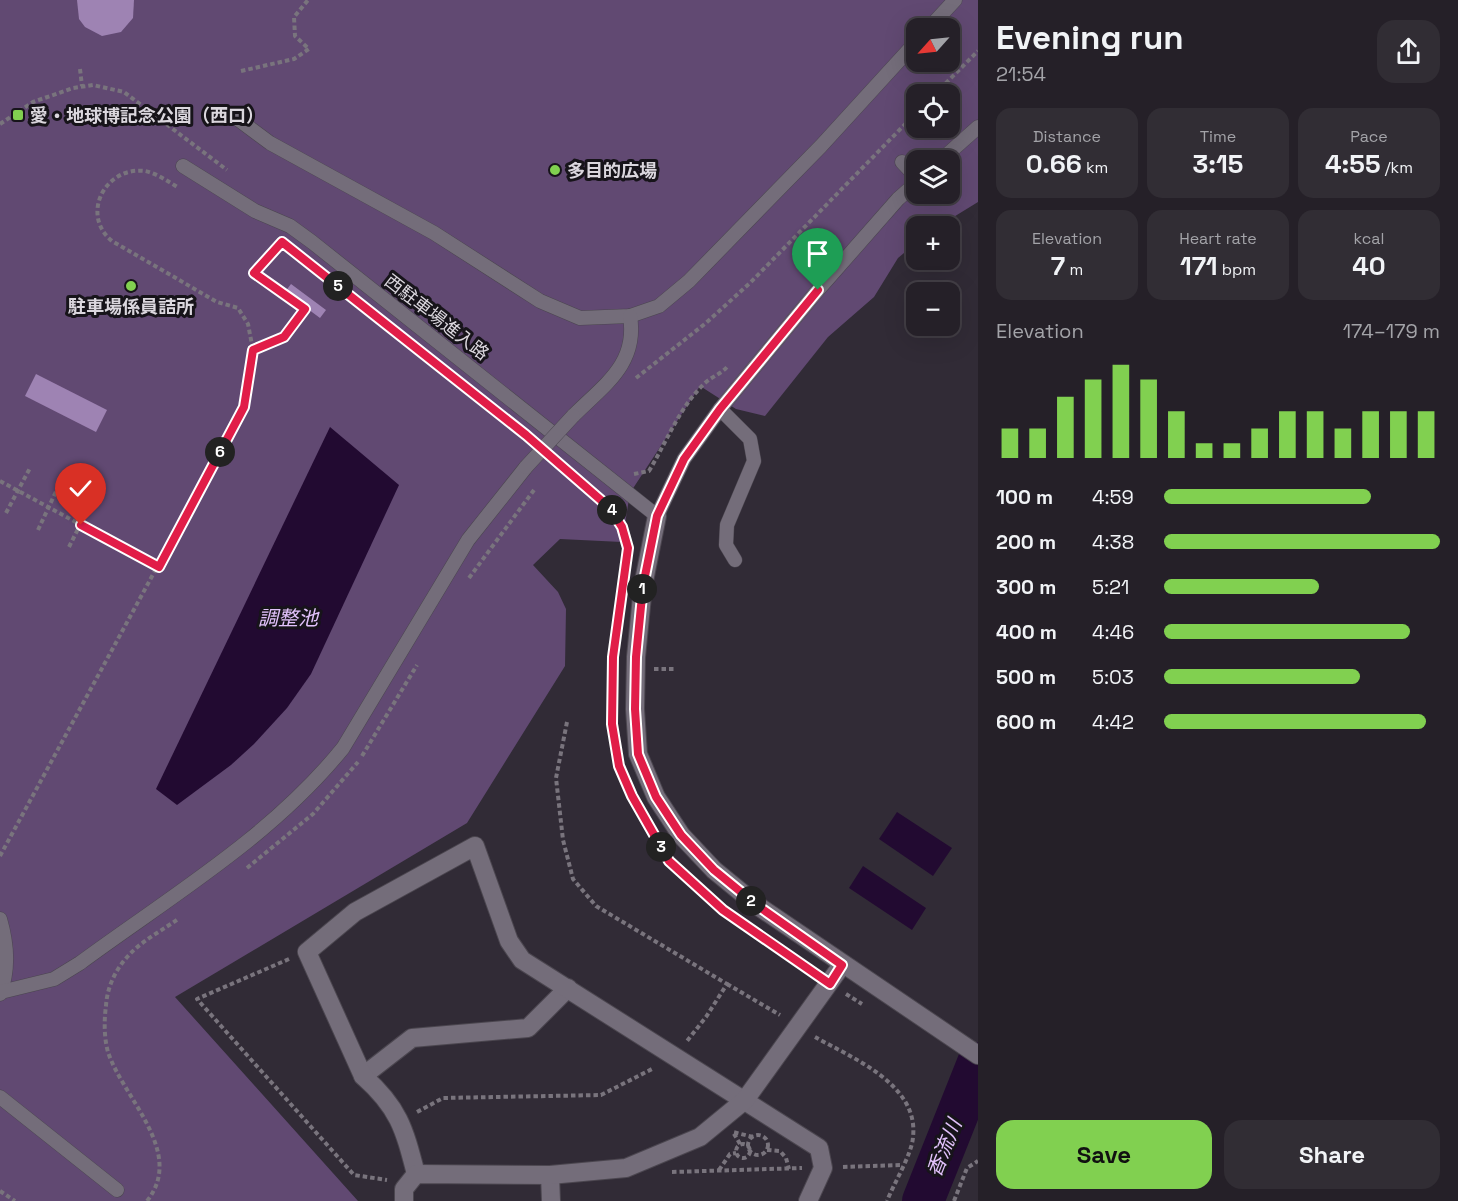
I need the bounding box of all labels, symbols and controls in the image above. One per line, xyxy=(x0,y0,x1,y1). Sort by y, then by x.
text: Evening run xyxy=(996,17,1184,59)
north arrow xyxy=(906,18,960,72)
map controls xyxy=(906,18,960,336)
button: share xyxy=(1377,20,1440,83)
text: 21:54 xyxy=(996,61,1046,87)
button: locate xyxy=(906,84,960,138)
place label: 愛・地球博記念公園（西口） xyxy=(30,104,264,127)
marker: 愛・地球博記念公園（西口） xyxy=(11,108,25,122)
text: Distance xyxy=(1033,126,1101,147)
text: Time xyxy=(1200,126,1236,147)
text: Pace xyxy=(1350,126,1388,147)
text: 0.66 xyxy=(1026,147,1082,181)
text: 3:15 xyxy=(1193,147,1243,181)
text: 4:55 xyxy=(1325,147,1381,181)
button: layers xyxy=(906,150,960,204)
text: km xyxy=(1082,157,1108,178)
text: /km xyxy=(1381,157,1413,178)
place label: 多目的広場 xyxy=(567,159,657,182)
marker: 多目的広場 xyxy=(548,163,562,177)
button: + xyxy=(906,216,960,270)
pin xyxy=(792,228,843,290)
text: Elevation xyxy=(1032,228,1102,249)
text: Heart rate xyxy=(1179,228,1257,249)
text: kcal xyxy=(1354,228,1384,249)
icon: arrive xyxy=(801,237,834,270)
text: 7 xyxy=(1051,249,1065,283)
text: 171 xyxy=(1180,249,1218,283)
text: 40 xyxy=(1352,249,1386,283)
text: m xyxy=(1065,259,1083,280)
text: bpm xyxy=(1218,259,1256,280)
street label: 西駐車場進入路 xyxy=(380,269,494,365)
pin: 5 xyxy=(323,271,353,301)
text: 5 xyxy=(333,275,343,296)
marker: 駐車場係員詰所 xyxy=(124,279,138,293)
button: − xyxy=(906,282,960,336)
place label: 駐車場係員詰所 xyxy=(68,295,194,318)
text: Elevation xyxy=(996,318,1084,344)
text: 174–179 m xyxy=(1343,318,1440,344)
pin: 6 xyxy=(205,437,235,467)
text: 6 xyxy=(215,441,225,462)
pin xyxy=(55,463,106,525)
icon: check xyxy=(64,472,97,505)
text: 100 m xyxy=(996,484,1053,510)
text: 4:59 xyxy=(1092,484,1134,510)
pin: 4 xyxy=(597,495,627,525)
text: 4 xyxy=(607,499,617,520)
text: 200 m xyxy=(996,529,1056,555)
text: 4:38 xyxy=(1092,529,1134,555)
pin: 1 xyxy=(627,574,657,604)
text: 300 m xyxy=(996,574,1056,600)
text: 5:21 xyxy=(1092,574,1129,600)
text: 1 xyxy=(638,578,646,599)
water label: 調整池 xyxy=(258,605,320,631)
text: 400 m xyxy=(996,619,1057,645)
text: 4:46 xyxy=(1092,619,1134,645)
text: 500 m xyxy=(996,664,1056,690)
text: 5:03 xyxy=(1092,664,1134,690)
text: 600 m xyxy=(996,709,1056,735)
text: 4:42 xyxy=(1092,709,1134,735)
pin: 3 xyxy=(646,832,676,862)
text: 3 xyxy=(656,836,666,857)
pin: 2 xyxy=(736,886,766,916)
text: 2 xyxy=(746,890,756,911)
water label: 香流川 xyxy=(921,1113,968,1181)
button: Save xyxy=(996,1120,1212,1189)
button: Share xyxy=(1224,1120,1440,1189)

